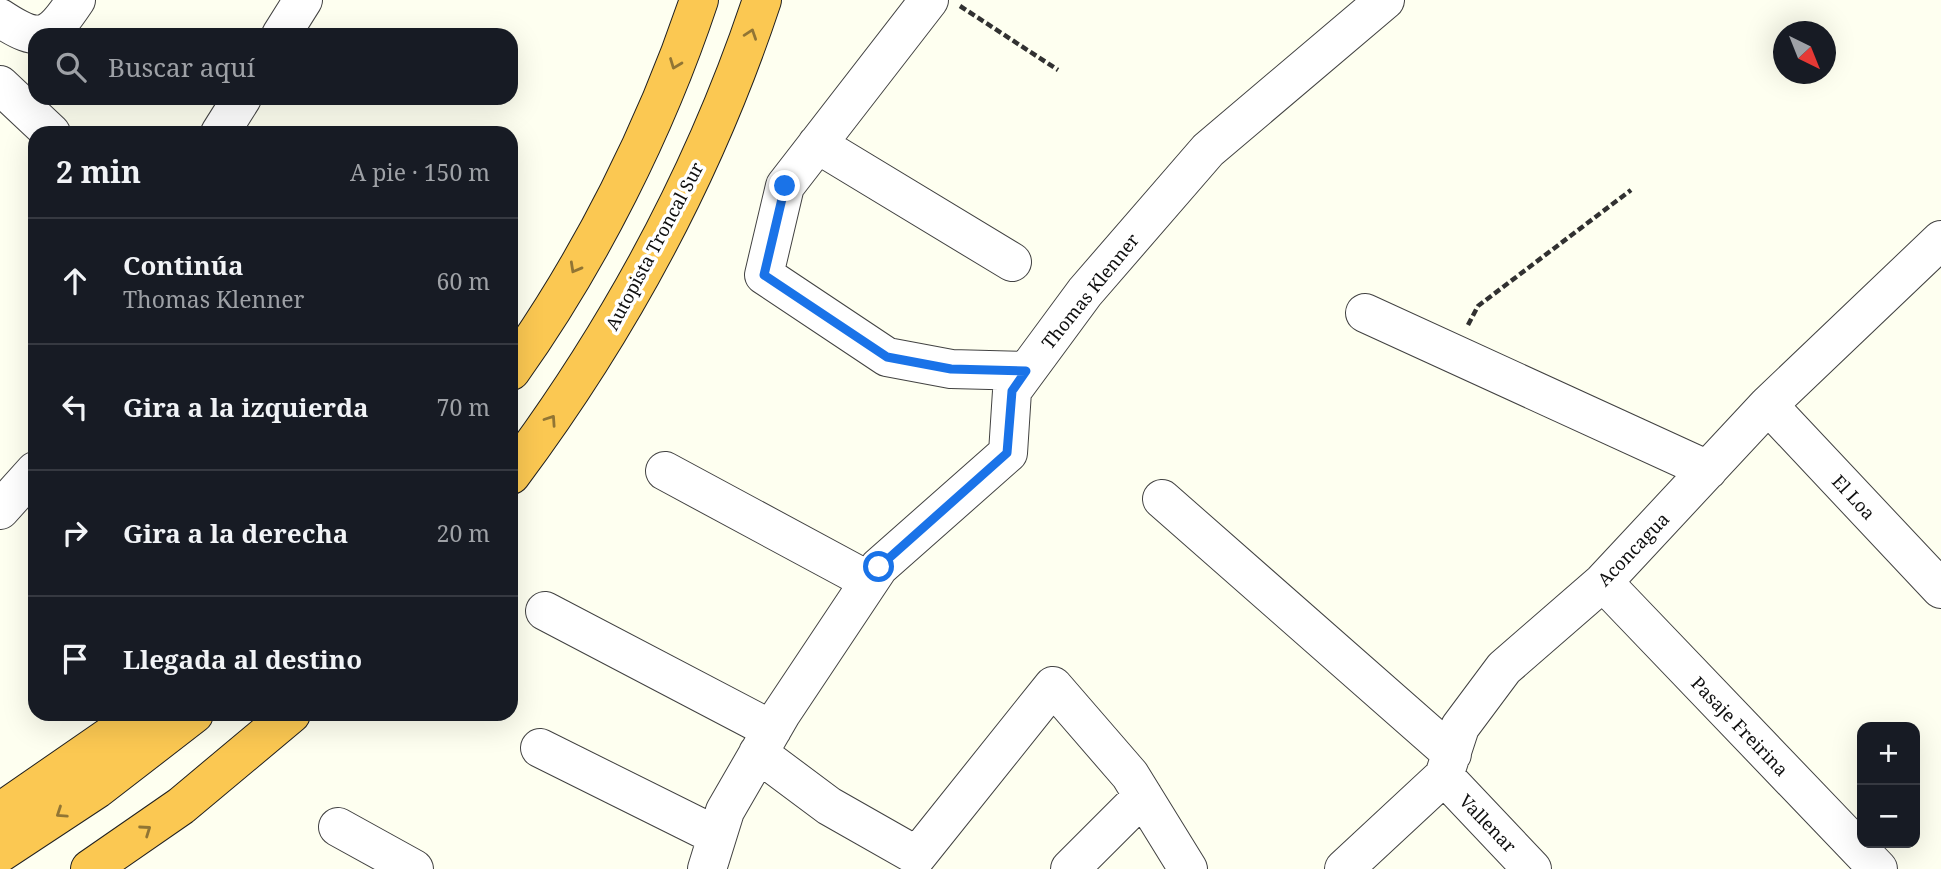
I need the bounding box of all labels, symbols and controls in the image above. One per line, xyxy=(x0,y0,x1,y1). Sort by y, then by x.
north arrow xyxy=(1773,21,1836,84)
search box xyxy=(28,28,518,105)
one-way arrow xyxy=(743,29,757,41)
icon: search xyxy=(52,48,90,86)
text: Buscar aquí xyxy=(108,49,255,85)
one-way arrow xyxy=(669,57,683,69)
text: 2 min xyxy=(56,151,141,192)
text: A pie · 150 m xyxy=(350,156,490,188)
street label: Autopista Troncal Sur xyxy=(600,157,709,334)
route end xyxy=(769,170,800,201)
street label: Thomas Klenner xyxy=(1036,228,1144,354)
text: Continúa xyxy=(123,247,244,283)
one-way arrow xyxy=(570,261,583,273)
icon: ahead xyxy=(56,262,94,300)
text: 60 m xyxy=(437,265,490,297)
text: Thomas Klenner xyxy=(123,283,304,315)
icon: left xyxy=(56,388,94,426)
text: Gira a la izquierda xyxy=(123,389,369,425)
text: 70 m xyxy=(437,391,490,423)
one-way arrow xyxy=(543,414,556,427)
street label: El Loa xyxy=(1827,469,1881,525)
street label: Aconcagua xyxy=(1592,507,1674,591)
icon: right xyxy=(56,514,94,552)
text: Gira a la derecha xyxy=(123,515,348,551)
text: 20 m xyxy=(437,517,490,549)
route start xyxy=(863,551,894,582)
icon: arrive xyxy=(56,640,94,678)
text: Llegada al destino xyxy=(123,641,362,677)
street label: Pasaje Freirina xyxy=(1686,671,1794,781)
map controls xyxy=(1857,722,1920,848)
button: + xyxy=(1857,722,1920,785)
button: − xyxy=(1857,785,1920,848)
street label: Vallenar xyxy=(1454,789,1522,858)
one-way arrow xyxy=(55,805,68,818)
one-way arrow xyxy=(138,826,151,838)

